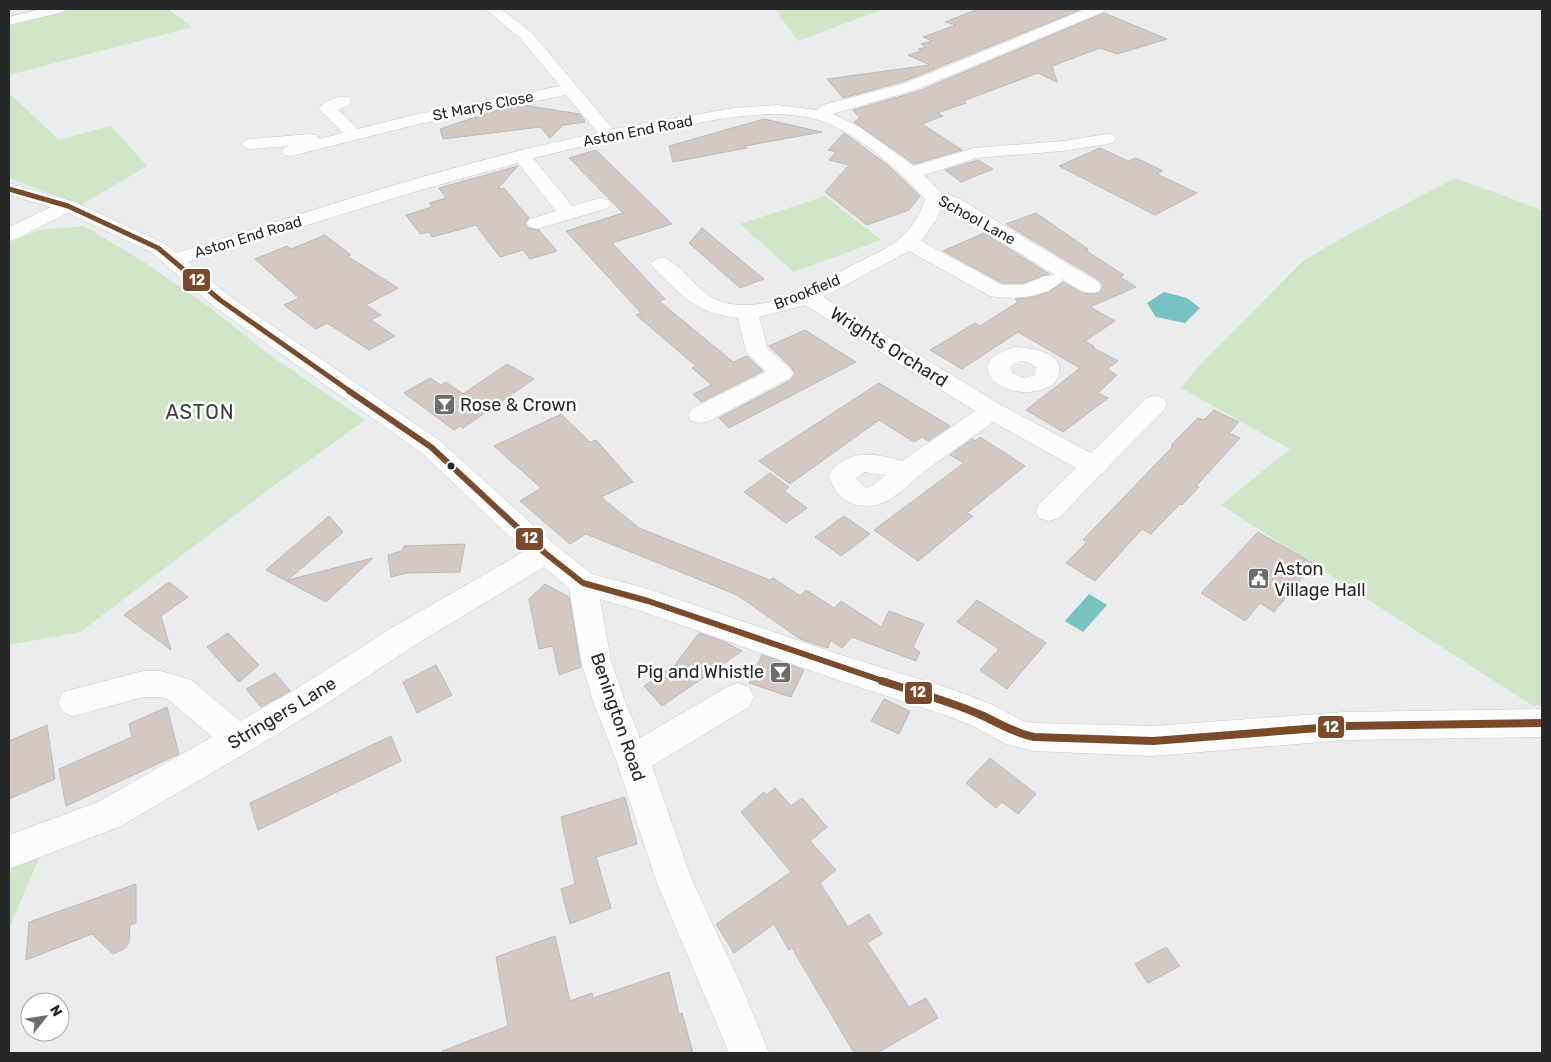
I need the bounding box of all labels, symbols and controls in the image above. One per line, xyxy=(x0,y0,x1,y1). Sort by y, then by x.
street label: St Marys Close xyxy=(431,87,535,125)
street label: Aston End Road xyxy=(582,112,694,150)
street label: School Lane xyxy=(935,191,1019,249)
street label: Aston End Road xyxy=(192,212,304,262)
line badge: 12 xyxy=(182,268,211,292)
street label: Brookfield xyxy=(771,271,843,313)
text: 12 xyxy=(189,272,205,289)
street label: Wrights Orchard xyxy=(826,302,952,392)
bar icon: Rose & Crown xyxy=(432,393,456,417)
place label: Rose & Crown xyxy=(460,394,577,416)
district label: ASTON xyxy=(165,400,235,424)
unlabelled marker xyxy=(446,461,456,471)
line badge: 12 xyxy=(515,527,544,551)
text: 12 xyxy=(522,530,538,547)
place label: Aston Village Hall xyxy=(1274,558,1366,601)
public building icon: Aston Village Hall xyxy=(1246,567,1270,591)
street label: Benington Road xyxy=(586,650,650,784)
bar icon: Pig and Whistle xyxy=(768,660,792,684)
place label: Pig and Whistle xyxy=(637,661,764,683)
street label: Stringers Lane xyxy=(224,672,340,754)
line badge: 12 xyxy=(904,681,933,705)
text: 12 xyxy=(910,684,926,701)
line badge: 12 xyxy=(1317,715,1345,739)
text: 12 xyxy=(1323,719,1339,736)
north arrow xyxy=(20,992,70,1042)
text: N xyxy=(46,1002,66,1019)

